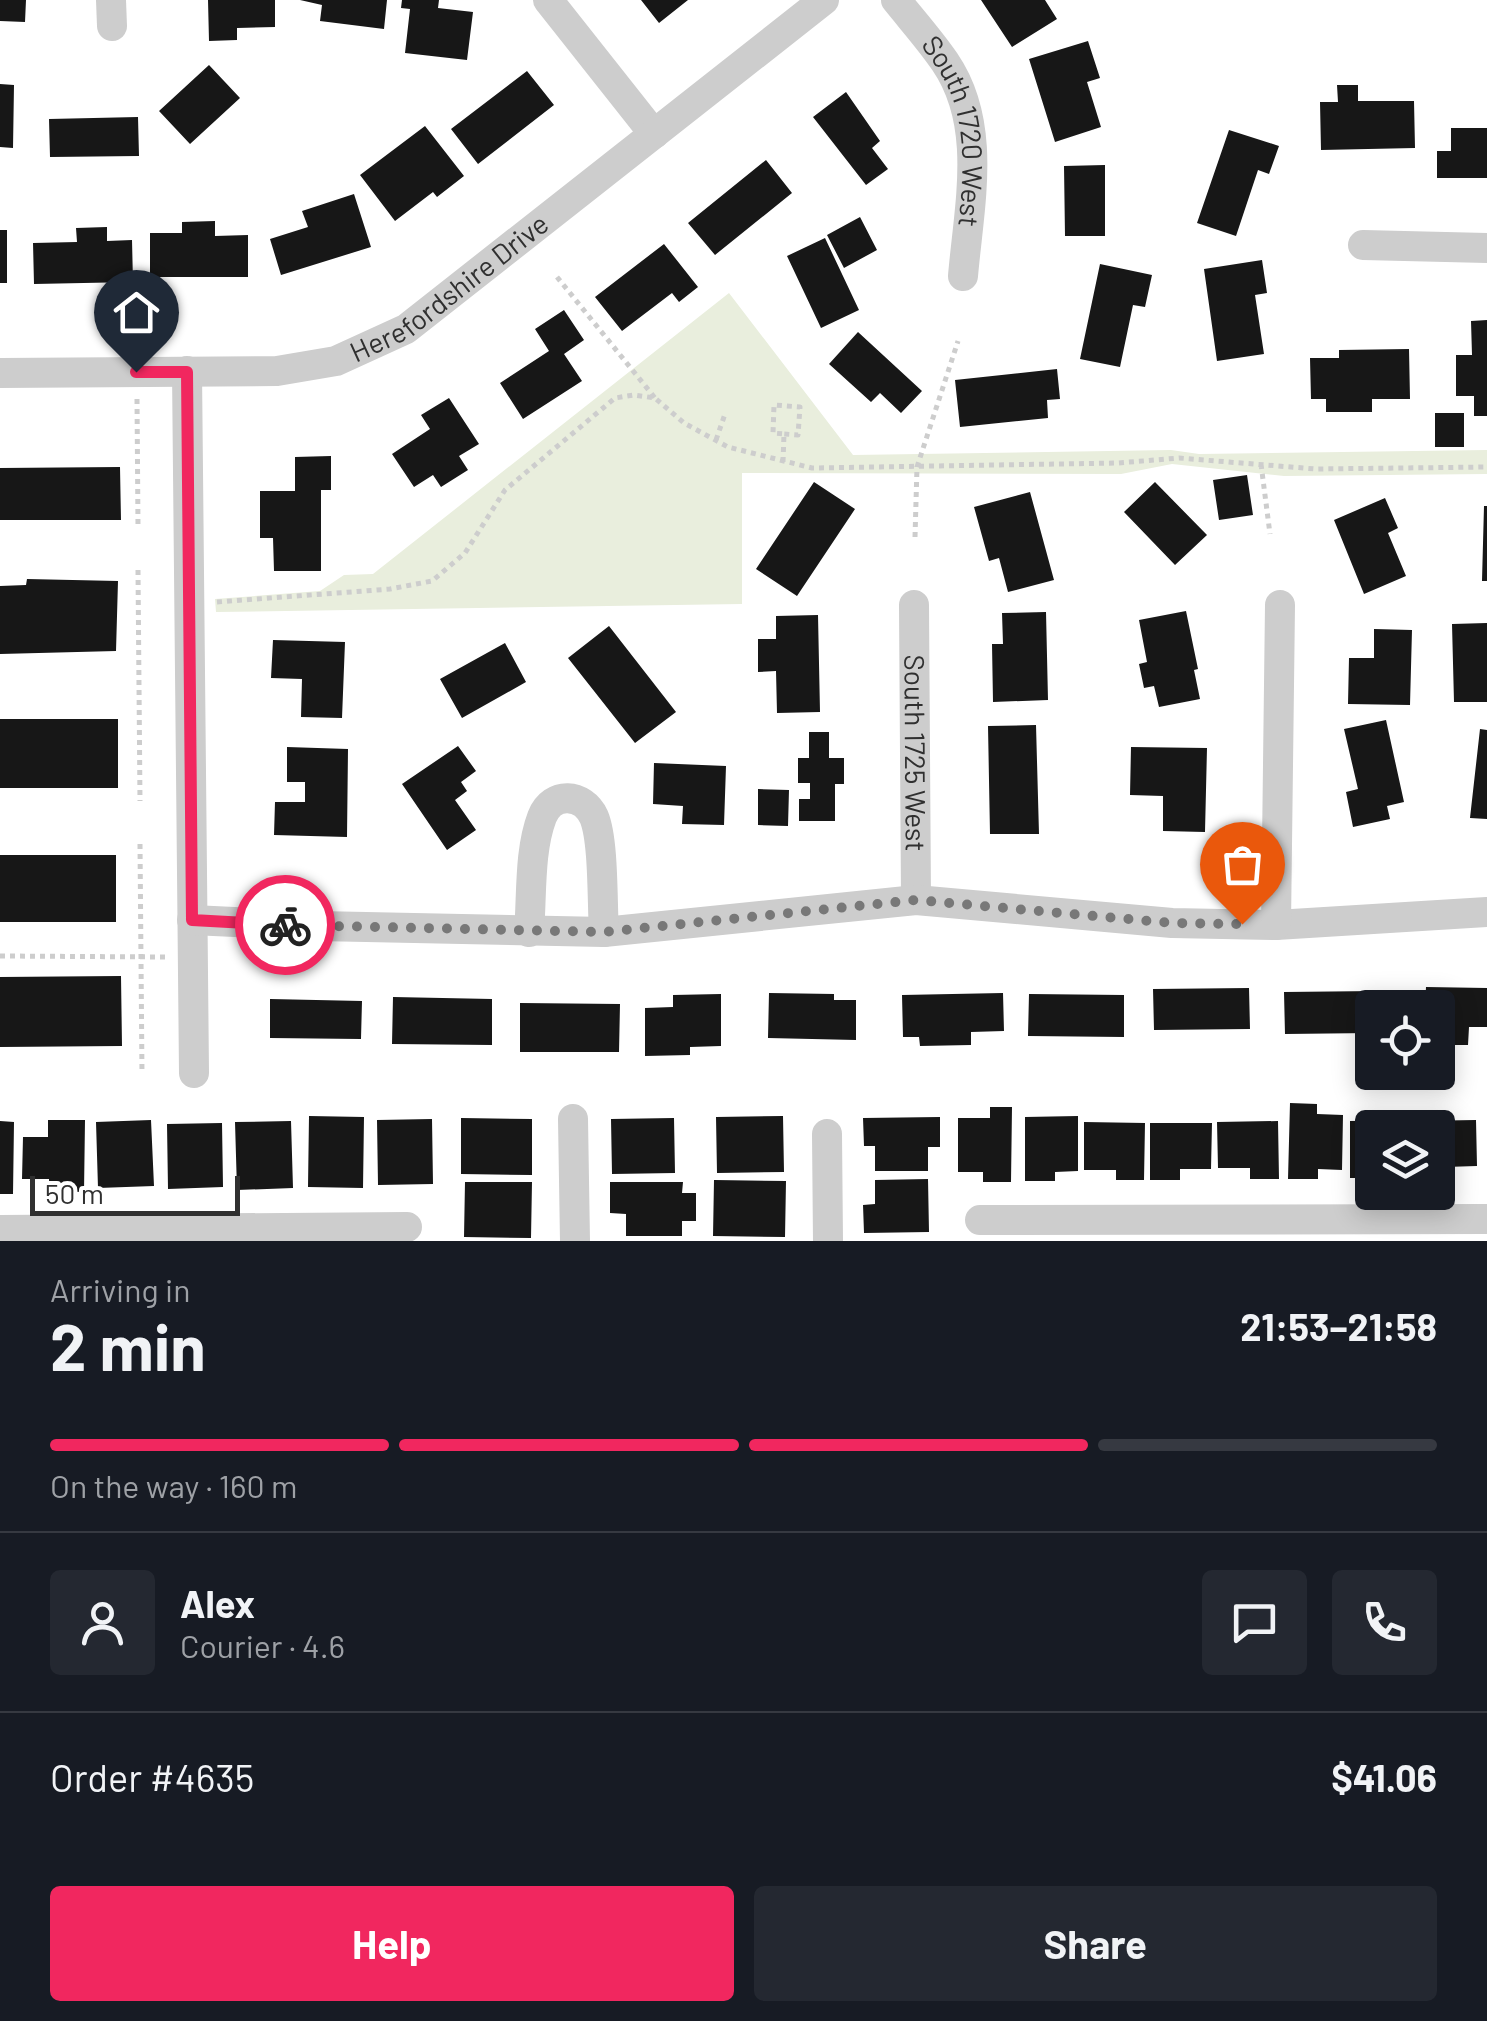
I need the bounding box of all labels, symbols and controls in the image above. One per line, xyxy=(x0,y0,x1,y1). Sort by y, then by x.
street label: South 1720 West xyxy=(915,28,991,229)
street label: Herefordshire Drive xyxy=(344,206,554,368)
pin xyxy=(94,270,179,373)
icon: home xyxy=(109,285,164,340)
street label: South 1725 West xyxy=(898,654,934,852)
pin xyxy=(1200,822,1285,925)
icon: bag xyxy=(1215,837,1270,892)
courier xyxy=(235,875,335,975)
icon: bike xyxy=(258,898,313,953)
map controls xyxy=(1355,990,1455,1210)
button: locate xyxy=(1355,990,1455,1090)
button: layers xyxy=(1355,1110,1455,1210)
scale bar xyxy=(30,1171,240,1216)
text: 50 m xyxy=(45,1176,104,1210)
text: Arriving in xyxy=(50,1270,190,1308)
text: 21:53–21:58 xyxy=(1240,1303,1437,1349)
text: 2 min xyxy=(50,1306,206,1384)
text: On the way · 160 m xyxy=(50,1466,297,1504)
button: person xyxy=(50,1570,155,1675)
button: chat xyxy=(1202,1570,1307,1675)
button: phone xyxy=(1332,1570,1437,1675)
text: Alex xyxy=(180,1580,255,1626)
text: Courier · 4.6 xyxy=(180,1626,345,1664)
text: Order #4635 xyxy=(50,1754,254,1800)
text: $41.06 xyxy=(1331,1754,1437,1800)
button: Help xyxy=(50,1886,734,2001)
button: Share xyxy=(754,1886,1437,2001)

